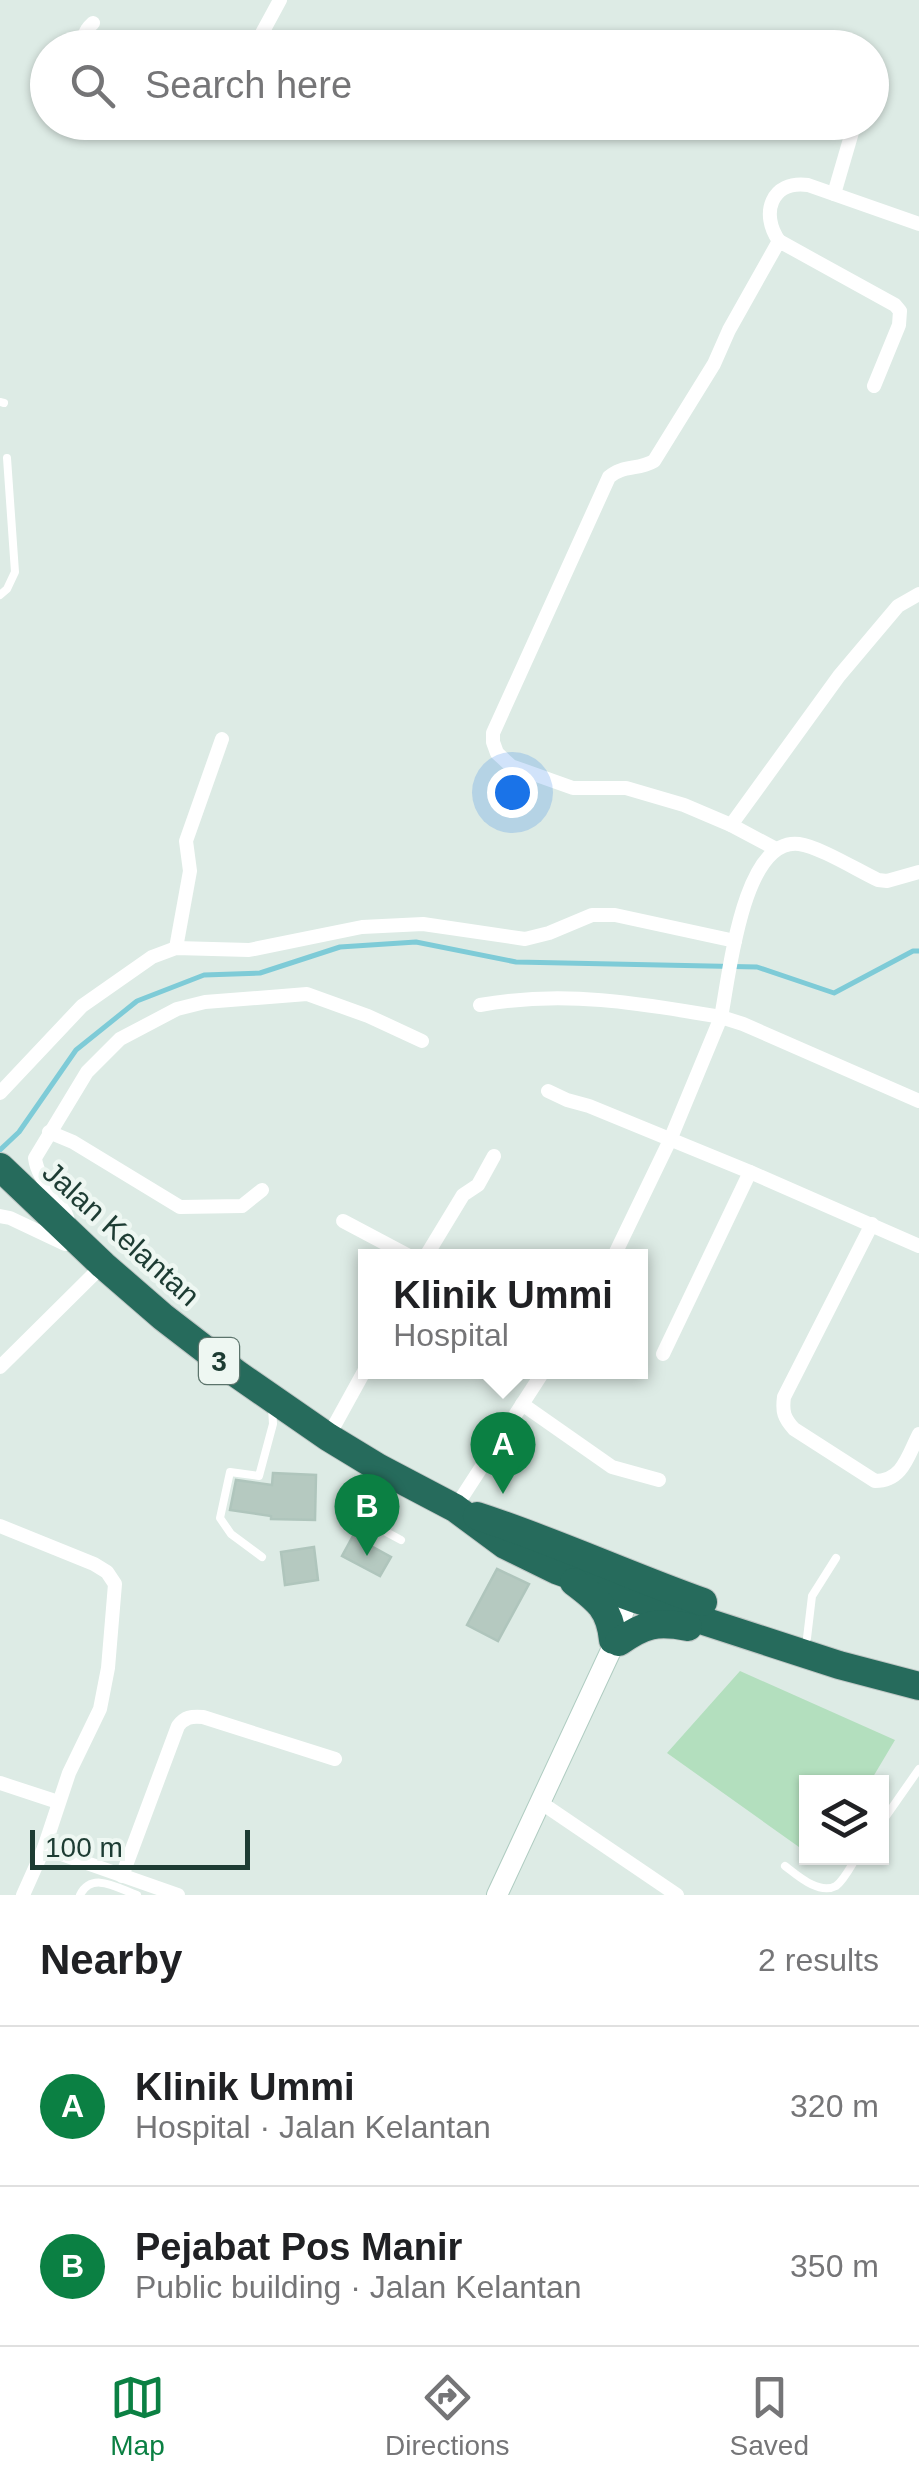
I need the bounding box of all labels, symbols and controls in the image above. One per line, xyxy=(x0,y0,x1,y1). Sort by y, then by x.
search box xyxy=(30,30,889,140)
icon: search xyxy=(65,58,120,113)
text: Search here xyxy=(145,64,352,106)
your location xyxy=(487,767,538,818)
street label: Jalan Kelantan xyxy=(37,1155,206,1312)
popup xyxy=(358,1249,648,1379)
text: Klinik Ummi xyxy=(393,1274,613,1316)
text: Hospital xyxy=(393,1317,509,1353)
road number: 3 xyxy=(199,1338,239,1384)
pin: A xyxy=(470,1412,536,1494)
pin: B xyxy=(334,1474,400,1556)
map controls xyxy=(799,1775,889,1865)
button: layers xyxy=(799,1775,889,1865)
scale bar xyxy=(30,1825,250,1870)
text: 100 m xyxy=(45,1832,123,1863)
text: Nearby xyxy=(40,1936,182,1983)
text: 2 results xyxy=(758,1942,879,1978)
text: Klinik Ummi xyxy=(135,2066,355,2108)
text: A xyxy=(61,2088,84,2124)
text: 320 m xyxy=(790,2088,879,2124)
text: Hospital · Jalan Kelantan xyxy=(135,2109,491,2145)
text: Pejabat Pos Manir xyxy=(135,2226,462,2268)
text: B xyxy=(61,2248,84,2284)
text: 350 m xyxy=(790,2248,879,2284)
text: Public building · Jalan Kelantan xyxy=(135,2269,582,2305)
tab: Map xyxy=(110,2370,165,2462)
tab: Directions xyxy=(385,2370,510,2462)
tab: Saved xyxy=(730,2370,809,2462)

